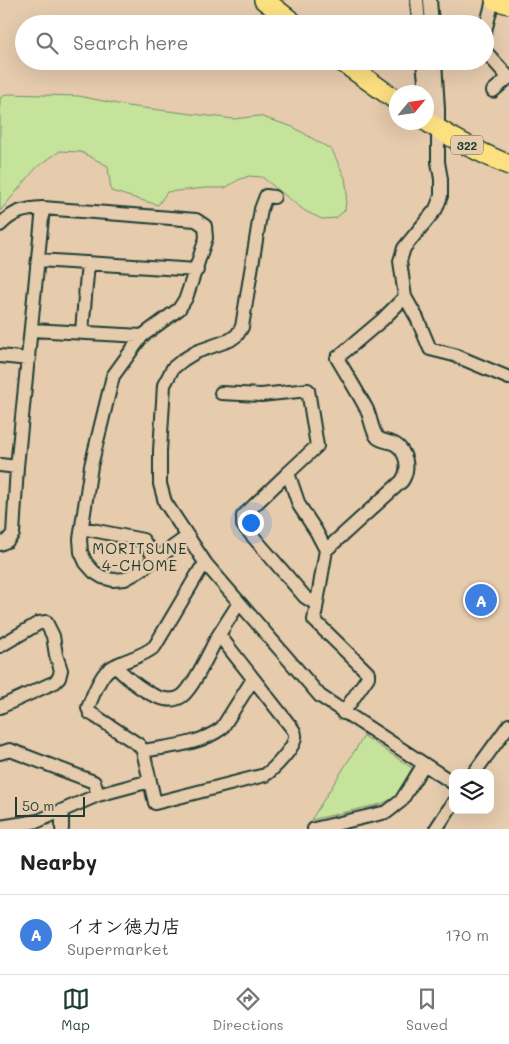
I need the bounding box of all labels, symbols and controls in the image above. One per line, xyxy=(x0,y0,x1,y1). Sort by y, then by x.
search box xyxy=(15,15,494,70)
icon: search xyxy=(33,29,61,57)
text: Search here xyxy=(73,30,189,55)
north arrow xyxy=(389,85,434,130)
road number: 322 xyxy=(451,136,483,154)
your location xyxy=(238,510,264,536)
district label: MORITSUNE 4-CHOME xyxy=(92,538,188,575)
pin: A xyxy=(465,581,497,619)
map controls xyxy=(449,769,494,814)
button: layers xyxy=(449,769,494,814)
scale bar xyxy=(15,794,85,817)
text: 50 m xyxy=(22,796,54,815)
text: Nearby xyxy=(20,848,97,875)
text: イオン徳力店 xyxy=(67,913,181,938)
text: A xyxy=(30,924,42,945)
text: 170 m xyxy=(445,924,489,945)
text: Supermarket xyxy=(67,938,169,959)
tab: Map xyxy=(61,985,90,1034)
tab: Directions xyxy=(212,985,284,1034)
tab: Saved xyxy=(406,985,448,1034)

